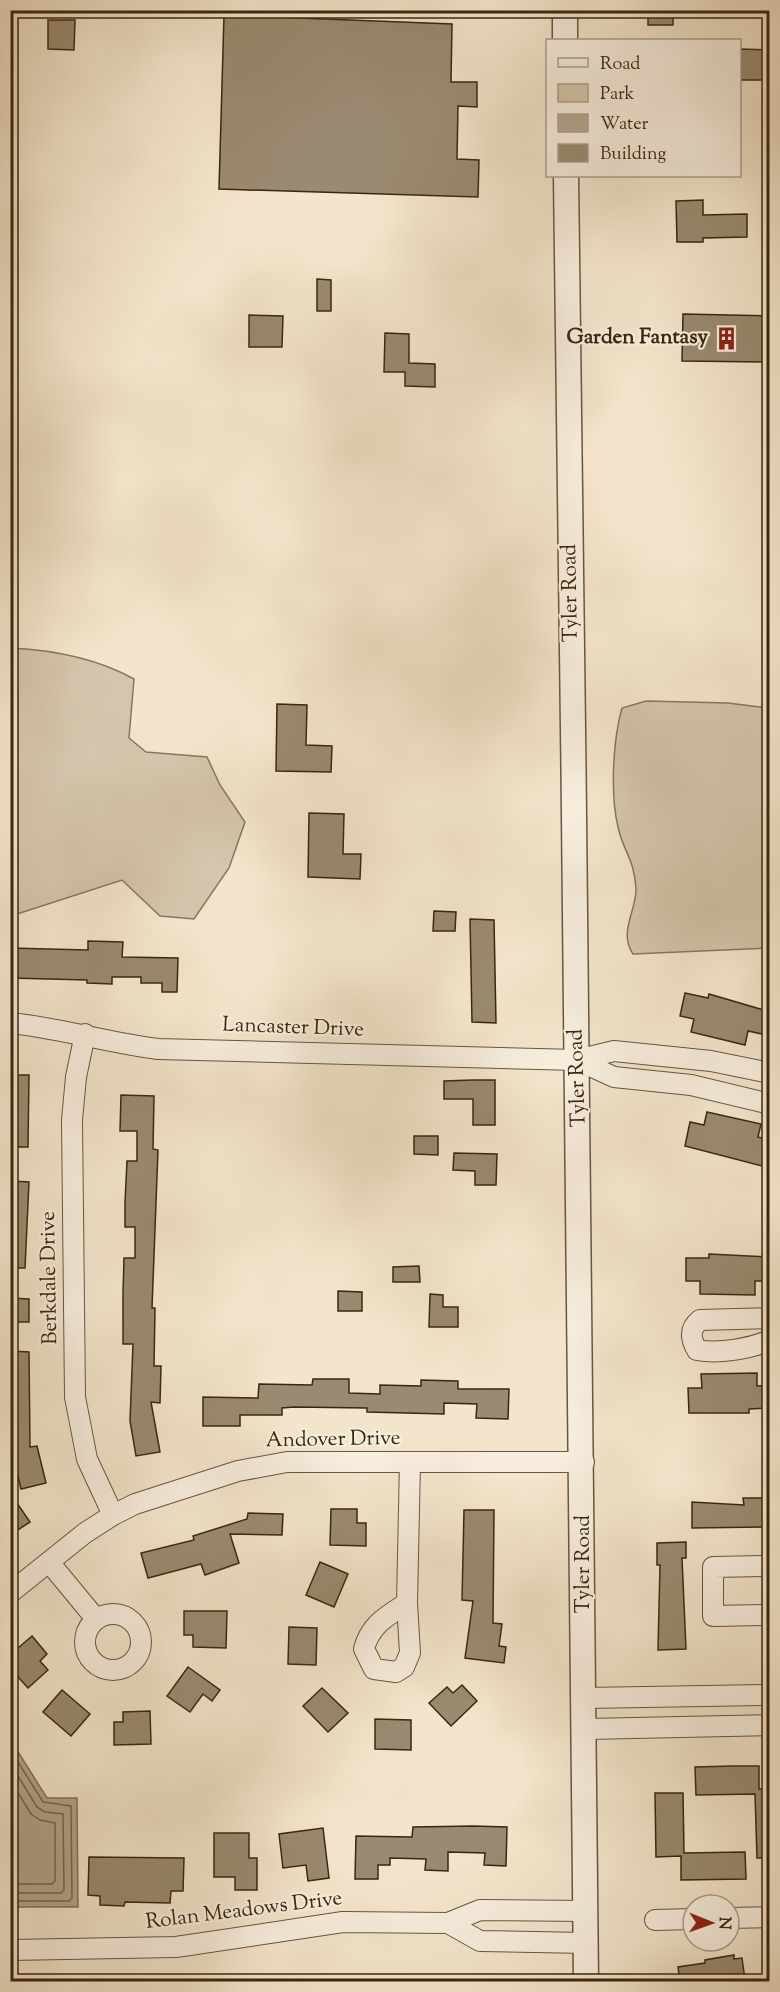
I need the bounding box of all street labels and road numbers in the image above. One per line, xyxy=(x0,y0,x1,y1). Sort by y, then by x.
street label: Tyler Road xyxy=(555,543,587,642)
street label: Lancaster Drive xyxy=(222,1011,364,1045)
street label: Tyler Road xyxy=(561,1028,595,1128)
street label: Berkdale Drive xyxy=(34,1211,66,1345)
street label: Andover Drive xyxy=(265,1424,401,1456)
street label: Tyler Road xyxy=(569,1515,599,1613)
street label: Rolan Meadows Drive xyxy=(144,1884,344,1938)

